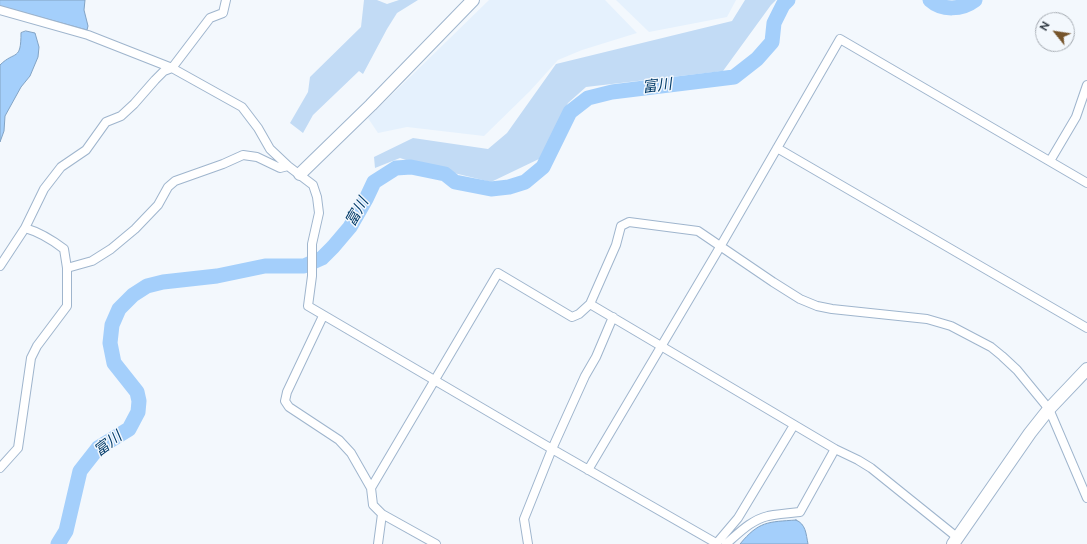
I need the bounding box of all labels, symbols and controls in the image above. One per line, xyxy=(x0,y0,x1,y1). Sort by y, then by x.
north arrow xyxy=(1035,12,1075,52)
text: N xyxy=(1037,19,1053,33)
water label: 富川 xyxy=(641,75,673,97)
water label: 富川 xyxy=(342,195,372,229)
water label: 富川 xyxy=(91,428,125,460)

